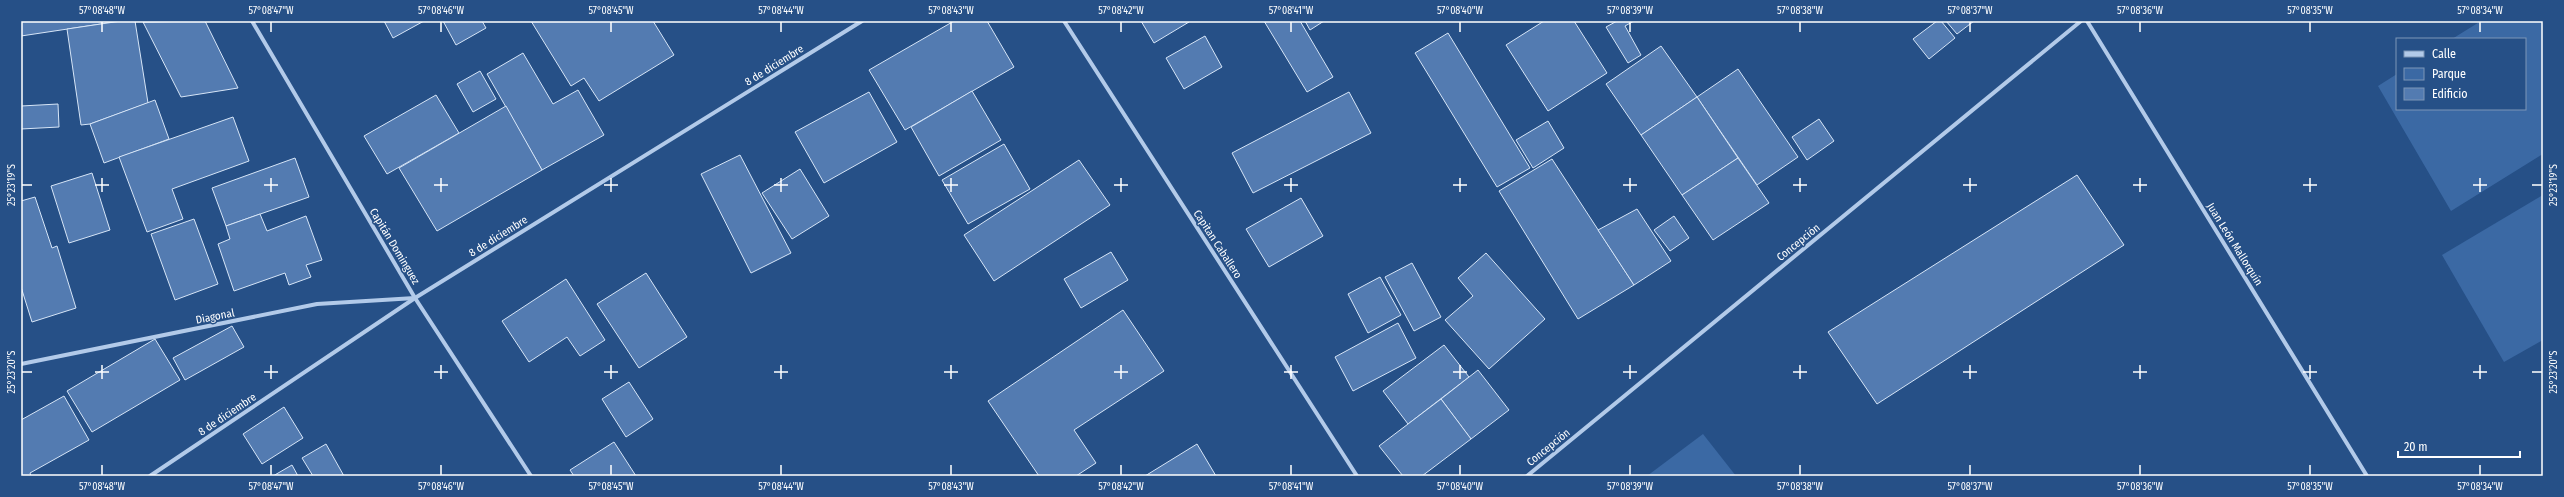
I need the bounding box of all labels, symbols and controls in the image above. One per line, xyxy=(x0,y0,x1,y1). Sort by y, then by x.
text: 57°08'48"W xyxy=(79,5,125,17)
text: 57°08'47"W xyxy=(249,5,294,17)
text: 57°08'46"W xyxy=(418,5,464,17)
text: 57°08'45"W xyxy=(588,5,634,17)
text: 57°08'44"W xyxy=(758,5,804,17)
text: 57°08'43"W xyxy=(928,5,974,17)
text: 57°08'42"W xyxy=(1098,5,1144,17)
text: 57°08'41"W xyxy=(1269,5,1314,17)
text: 57°08'40"W xyxy=(1437,5,1484,17)
text: 57°08'39"W xyxy=(1607,5,1653,17)
text: 57°08'38"W xyxy=(1777,5,1823,17)
text: 57°08'37"W xyxy=(1947,5,1993,17)
text: 57°08'36"W xyxy=(2117,5,2163,17)
text: 57°08'35"W xyxy=(2287,5,2333,17)
text: 57°08'34"W xyxy=(2457,5,2503,17)
legend xyxy=(2396,38,2526,110)
street label: 8 de diciembre xyxy=(742,42,806,89)
text: Calle xyxy=(2432,47,2456,61)
text: Parque xyxy=(2432,67,2466,81)
text: Edificio xyxy=(2432,87,2468,101)
text: 25°23'19"S xyxy=(6,164,18,206)
text: 25°23'19"S xyxy=(2548,164,2560,206)
street label: Juan León Mallorquín xyxy=(2204,200,2265,288)
street label: Capitán Dominguez xyxy=(367,206,423,287)
street label: Capitan Caballero xyxy=(1191,208,1245,281)
street label: 8 de diciembre xyxy=(466,213,530,260)
street label: Concepción xyxy=(1774,221,1823,264)
street label: Diagonal xyxy=(195,306,236,327)
text: 25°23'20"S xyxy=(6,351,18,393)
text: 25°23'20"S xyxy=(2548,351,2560,393)
street label: 8 de diciembre xyxy=(196,390,259,438)
street label: Concepción xyxy=(1524,426,1573,469)
scale bar xyxy=(2398,433,2520,459)
text: 20 m xyxy=(2404,440,2428,454)
text: 57°08'48"W xyxy=(79,481,125,493)
text: 57°08'47"W xyxy=(249,481,294,493)
text: 57°08'46"W xyxy=(418,481,464,493)
text: 57°08'45"W xyxy=(588,481,634,493)
text: 57°08'44"W xyxy=(758,481,804,493)
text: 57°08'43"W xyxy=(928,481,974,493)
text: 57°08'42"W xyxy=(1098,481,1144,493)
text: 57°08'41"W xyxy=(1269,481,1314,493)
text: 57°08'40"W xyxy=(1437,481,1484,493)
text: 57°08'39"W xyxy=(1607,481,1653,493)
text: 57°08'38"W xyxy=(1777,481,1823,493)
text: 57°08'37"W xyxy=(1947,481,1993,493)
text: 57°08'36"W xyxy=(2117,481,2163,493)
text: 57°08'35"W xyxy=(2287,481,2333,493)
text: 57°08'34"W xyxy=(2457,481,2503,493)

